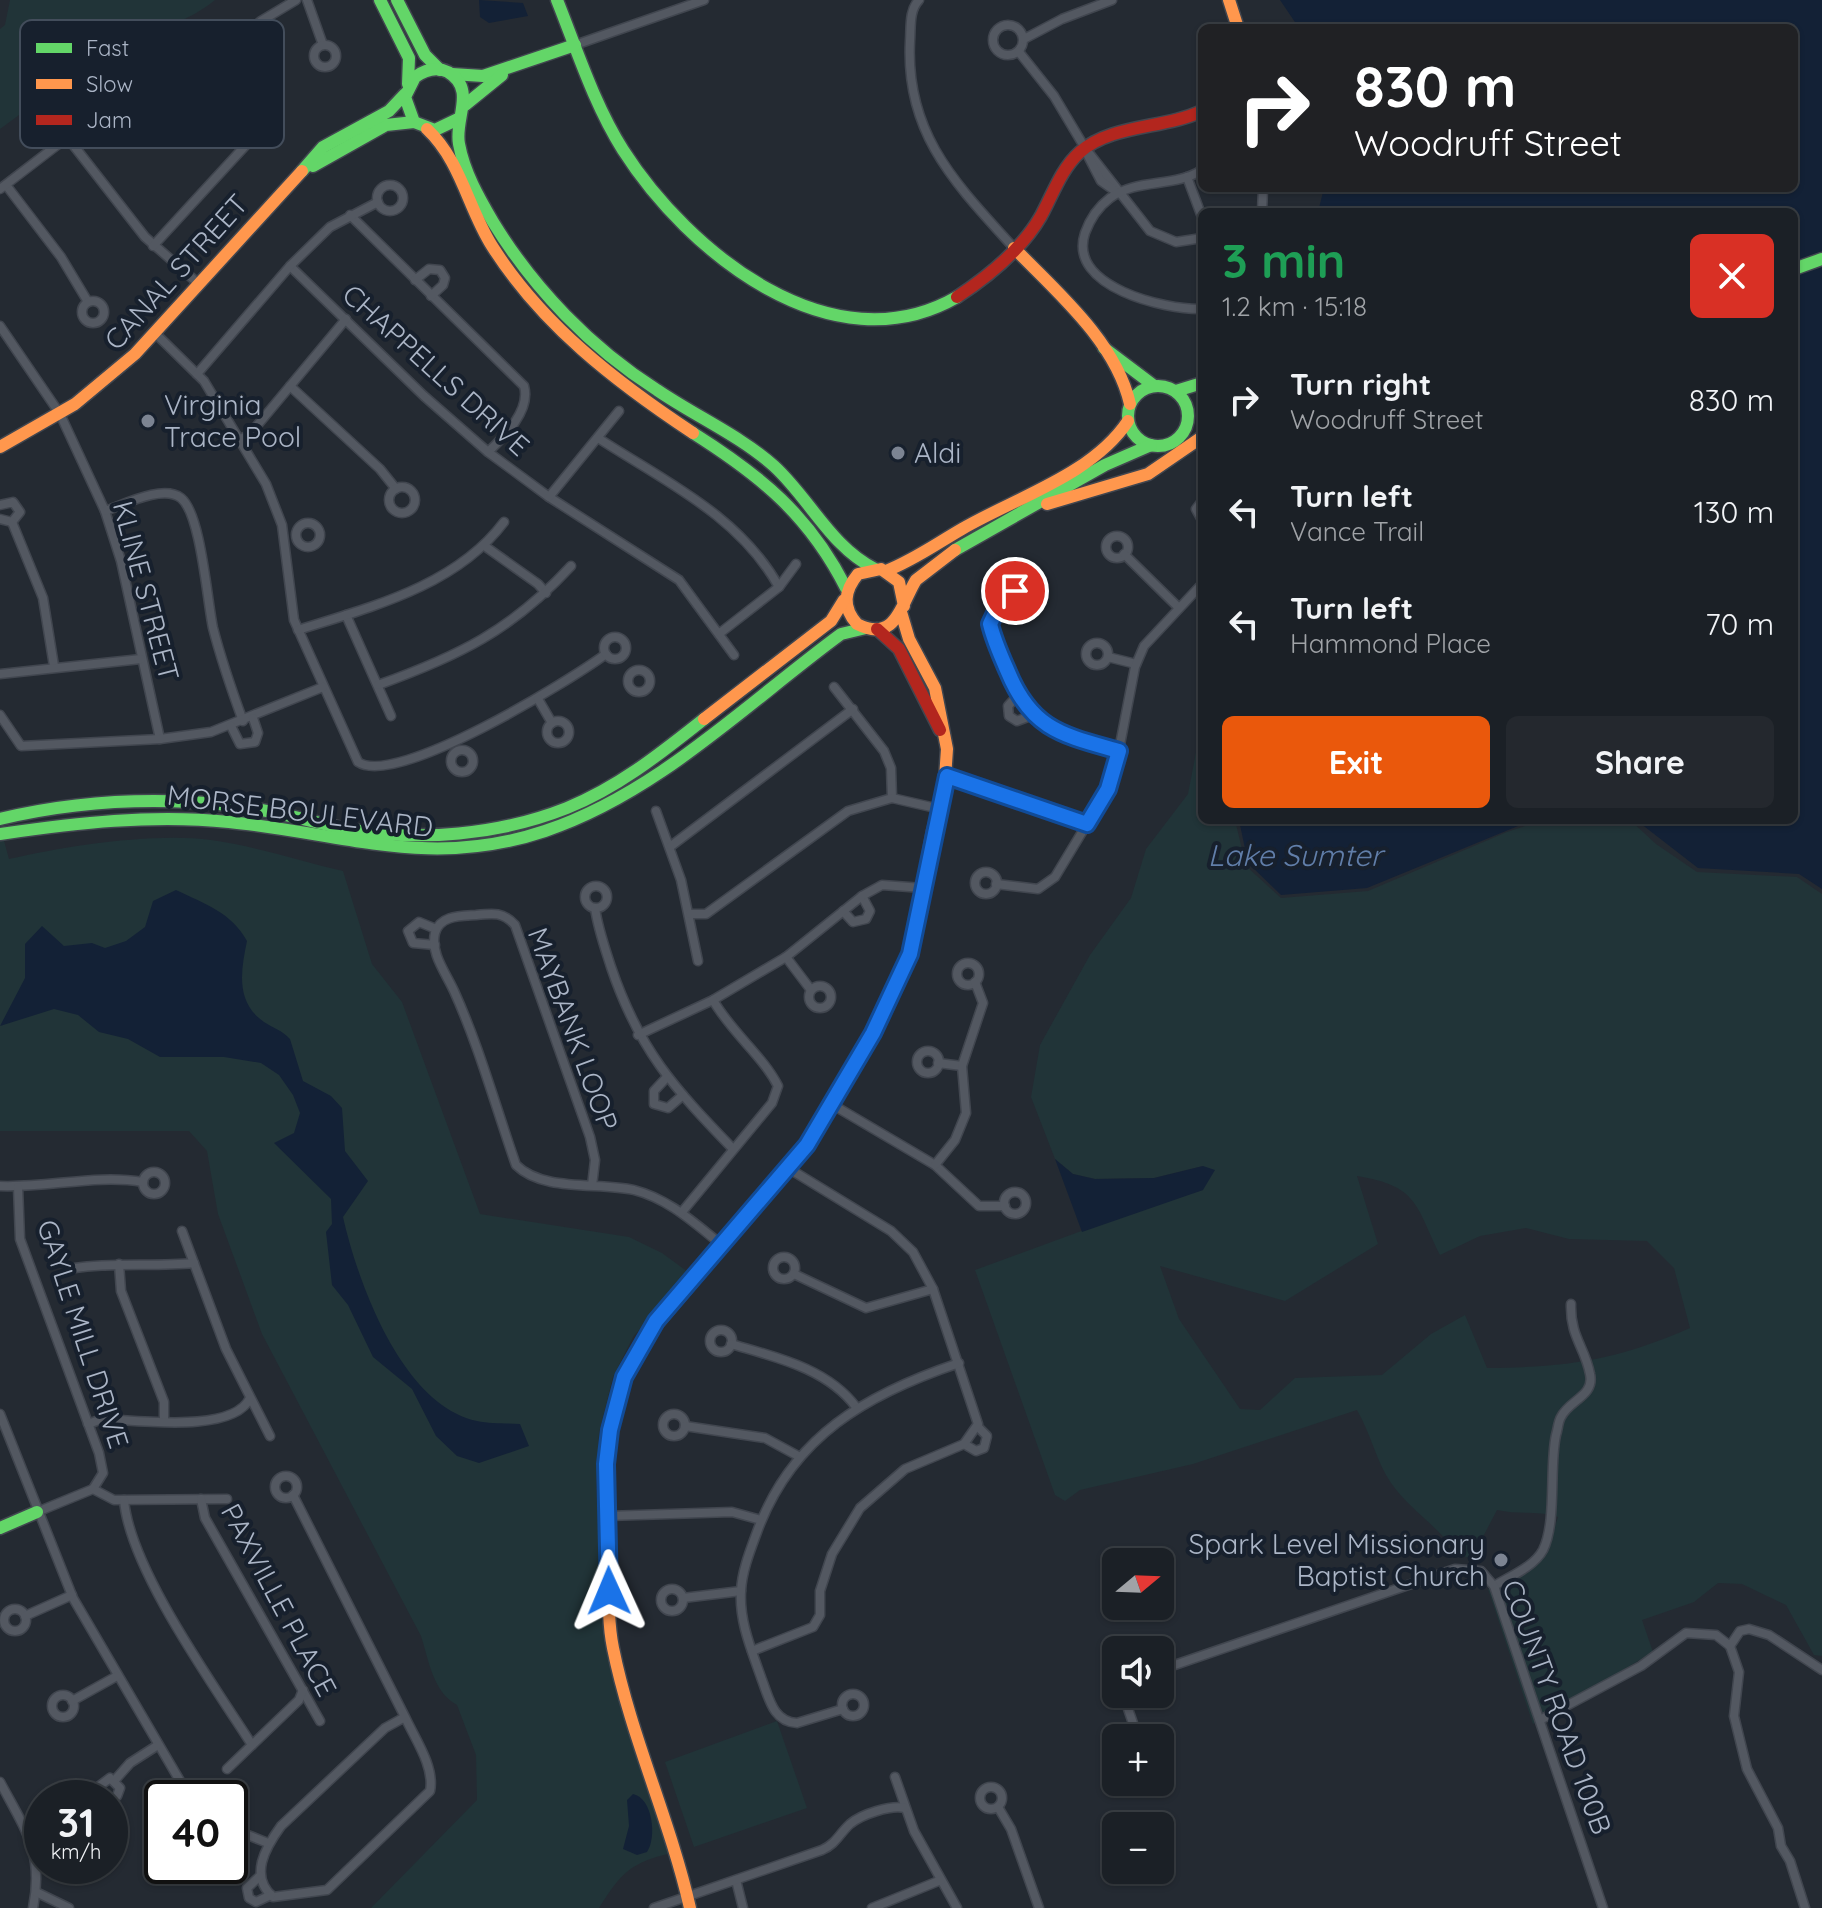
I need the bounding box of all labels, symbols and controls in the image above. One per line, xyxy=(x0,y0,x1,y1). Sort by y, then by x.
legend xyxy=(20,20,284,148)
text: Fast xyxy=(86,34,129,62)
text: 830 m xyxy=(1354,51,1516,121)
icon: right xyxy=(1222,56,1326,160)
text: Slow xyxy=(86,70,133,98)
text: Jam xyxy=(86,106,132,134)
text: Woodruff Street xyxy=(1354,120,1622,165)
street label: CANAL STREET xyxy=(97,187,255,357)
text: 3 min xyxy=(1222,230,1345,290)
button: close xyxy=(1690,234,1774,318)
street label: CHAPPELLS DRIVE xyxy=(336,277,537,463)
text: 1.2 km · 15:18 xyxy=(1222,290,1367,323)
text: Turn right xyxy=(1290,365,1431,403)
icon: right xyxy=(1222,378,1266,422)
text: 830 m xyxy=(1689,381,1774,419)
place label: Virginia Trace Pool xyxy=(164,387,301,454)
text: Woodruff Street xyxy=(1290,403,1484,436)
marker: Virginia Trace Pool xyxy=(139,412,157,430)
place label: Aldi xyxy=(914,435,961,470)
marker: Aldi xyxy=(889,444,907,462)
text: Turn left xyxy=(1290,477,1413,515)
icon: left xyxy=(1222,490,1266,534)
text: 130 m xyxy=(1694,493,1774,531)
street label: KLINE STREET xyxy=(106,497,187,685)
text: Vance Trail xyxy=(1290,515,1424,548)
pin xyxy=(981,557,1049,625)
icon: arrive xyxy=(993,569,1037,613)
text: Turn left xyxy=(1290,589,1413,627)
icon: left xyxy=(1222,602,1266,646)
text: 70 m xyxy=(1705,605,1774,643)
text: Hammond Place xyxy=(1290,627,1491,660)
button: Exit xyxy=(1222,716,1490,808)
button: Share xyxy=(1506,716,1774,808)
street label: MORSE BOULEVARD xyxy=(165,777,435,844)
water label: Lake Sumter xyxy=(1208,836,1386,874)
street label: MAYBANK LOOP xyxy=(521,923,626,1135)
street label: GAYLE MILL DRIVE xyxy=(30,1215,137,1453)
street label: PAXVILLE PLACE xyxy=(214,1497,345,1702)
place label: Spark Level Missionary Baptist Church xyxy=(1189,1526,1485,1593)
north arrow xyxy=(1102,1548,1174,1620)
map controls xyxy=(1102,1548,1174,1884)
position arrow xyxy=(567,1549,651,1633)
marker: Spark Level Missionary Baptist Church xyxy=(1492,1551,1510,1569)
street label: COUNTY ROAD 100B xyxy=(1495,1575,1620,1839)
button: sound xyxy=(1102,1636,1174,1708)
button: + xyxy=(1102,1724,1174,1796)
speed limit sign: 40 xyxy=(144,1780,248,1884)
text: 31 xyxy=(57,1797,95,1847)
button: − xyxy=(1102,1812,1174,1884)
text: km/h xyxy=(51,1839,101,1864)

